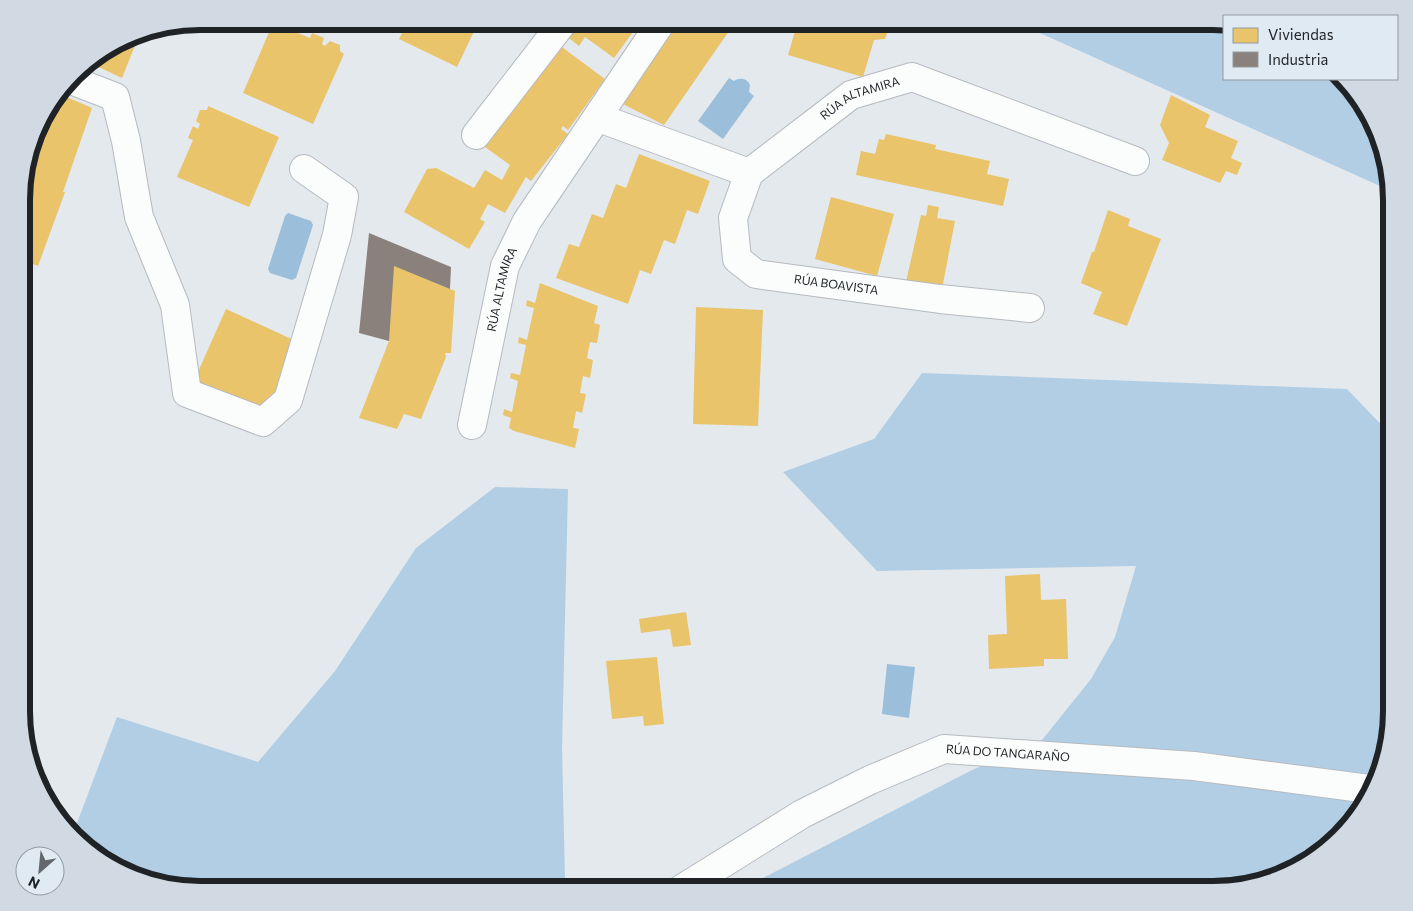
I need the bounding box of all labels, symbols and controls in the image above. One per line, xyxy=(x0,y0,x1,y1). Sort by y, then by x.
legend xyxy=(1223,15,1398,80)
text: Viviendas xyxy=(1268,25,1334,43)
text: Industria xyxy=(1268,50,1328,68)
street label: RÚA ALTAMIRA xyxy=(817,73,901,122)
street label: RÚA ALTAMIRA xyxy=(484,244,519,333)
street label: RÚA BOAVISTA xyxy=(793,271,879,297)
street label: RÚA DO TANGARAÑO xyxy=(946,741,1070,764)
north arrow xyxy=(15,846,65,896)
text: N xyxy=(25,873,42,893)

